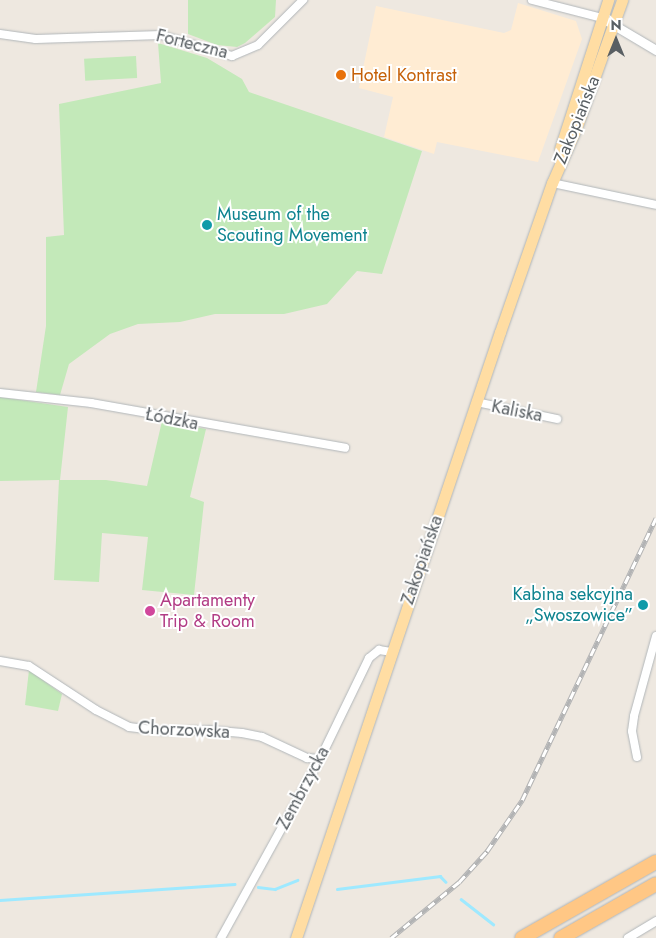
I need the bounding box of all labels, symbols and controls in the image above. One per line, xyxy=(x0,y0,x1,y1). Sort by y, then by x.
north arrow xyxy=(591,15,641,65)
text: N xyxy=(610,15,622,35)
street label: Forteczna xyxy=(154,25,230,63)
place label: Hotel Kontrast xyxy=(351,64,456,86)
marker: Hotel Kontrast xyxy=(335,69,347,81)
street label: Zakopiańska xyxy=(550,73,604,167)
place label: Museum of the Scouting Movement xyxy=(217,204,367,246)
marker: Museum of the Scouting Movement xyxy=(201,219,213,231)
street label: Kaliska xyxy=(490,395,544,427)
street label: Łódzka xyxy=(144,403,200,435)
street label: Zakopiańska xyxy=(397,513,447,607)
place label: Kabina sekcyjna „Swoszowice” xyxy=(512,584,633,626)
place label: Apartamenty Trip & Room xyxy=(160,590,255,632)
marker: Kabina sekcyjna „Swoszowice” xyxy=(637,599,649,611)
marker: Apartamenty Trip & Room xyxy=(144,605,156,617)
street label: Chorzowska xyxy=(138,717,230,743)
street label: Zembrzycka xyxy=(272,743,334,833)

